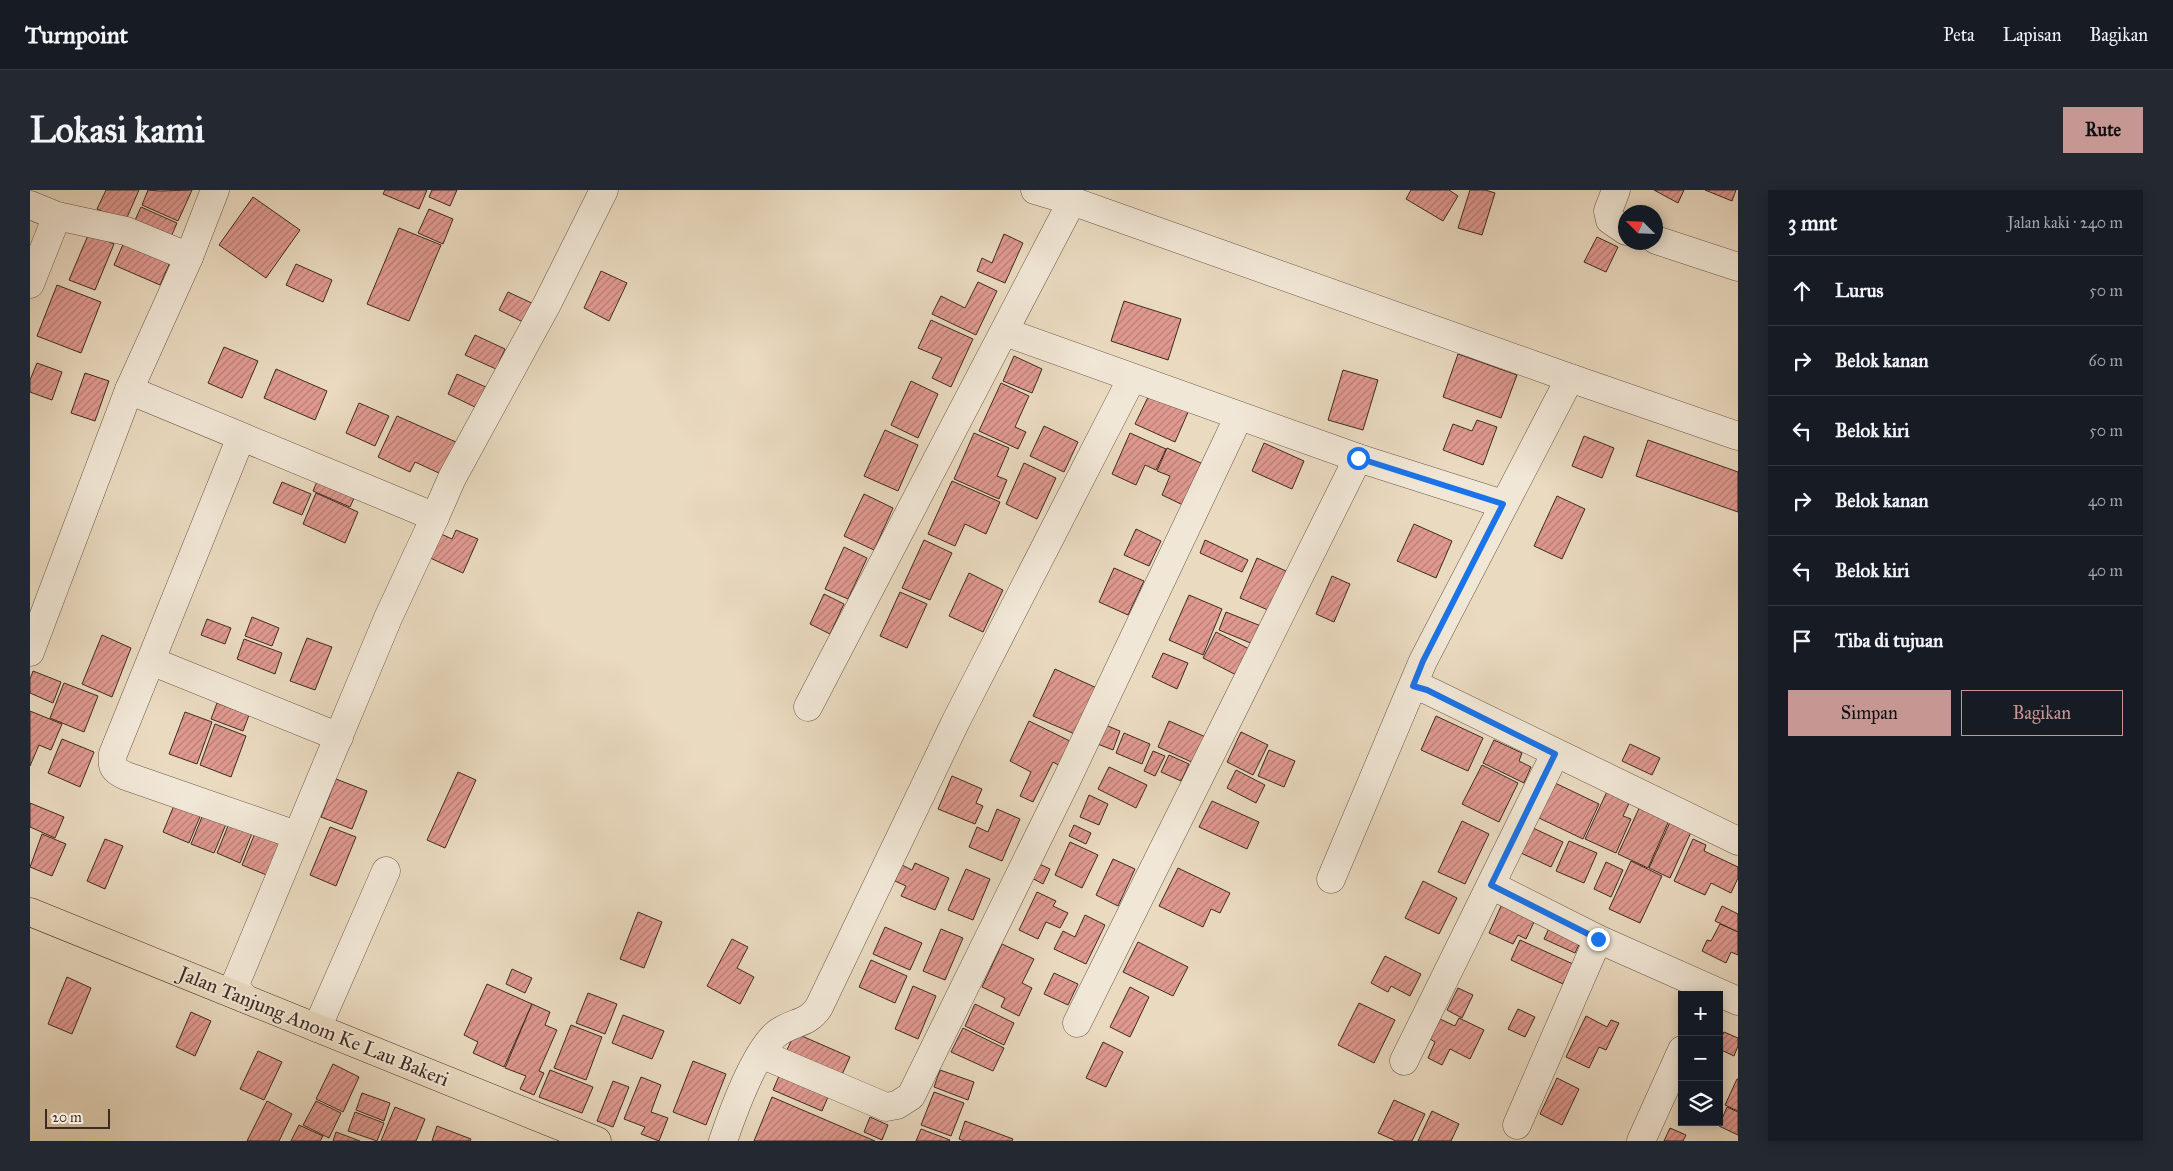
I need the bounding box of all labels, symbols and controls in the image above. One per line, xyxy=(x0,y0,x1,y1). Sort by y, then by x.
text: Turnpoint xyxy=(25,20,128,50)
text: Peta xyxy=(1943,24,1975,46)
text: Lapisan xyxy=(2003,24,2061,46)
text: Bagikan xyxy=(2089,24,2148,46)
button: Rute xyxy=(2063,107,2143,153)
text: Lokasi kami xyxy=(30,109,205,152)
north arrow xyxy=(1618,205,1663,250)
text: 3 mnt xyxy=(1788,210,1837,236)
text: Jalan kaki · 240 m xyxy=(2008,213,2123,232)
icon: ahead xyxy=(1788,277,1816,305)
text: Lurus xyxy=(1835,279,1883,302)
text: 50 m xyxy=(2089,281,2123,300)
icon: right xyxy=(1788,347,1816,375)
text: Belok kanan xyxy=(1835,349,1929,372)
text: 60 m xyxy=(2089,351,2123,370)
icon: left xyxy=(1788,417,1816,445)
text: Belok kiri xyxy=(1835,419,1909,442)
text: 50 m xyxy=(2089,421,2123,440)
route start xyxy=(1347,447,1370,470)
icon: right xyxy=(1788,487,1816,515)
text: Belok kanan xyxy=(1835,489,1929,512)
text: 40 m xyxy=(2088,491,2123,510)
icon: left xyxy=(1788,557,1816,585)
text: Belok kiri xyxy=(1835,559,1909,582)
text: 40 m xyxy=(2088,561,2123,580)
icon: arrive xyxy=(1788,627,1816,655)
text: Tiba di tujuan xyxy=(1835,629,1943,652)
button: Simpan xyxy=(1788,690,1951,736)
button: Bagikan xyxy=(1961,690,2123,736)
route end xyxy=(1587,928,1610,951)
street label: Jalan Tanjung Anom Ke Lau Bakeri xyxy=(173,960,453,1092)
map controls xyxy=(1678,991,1723,1126)
button: + xyxy=(1678,991,1723,1036)
button: − xyxy=(1678,1036,1723,1081)
button: layers xyxy=(1678,1081,1723,1126)
scale bar xyxy=(45,1106,110,1129)
text: 20 m xyxy=(52,1109,82,1126)

